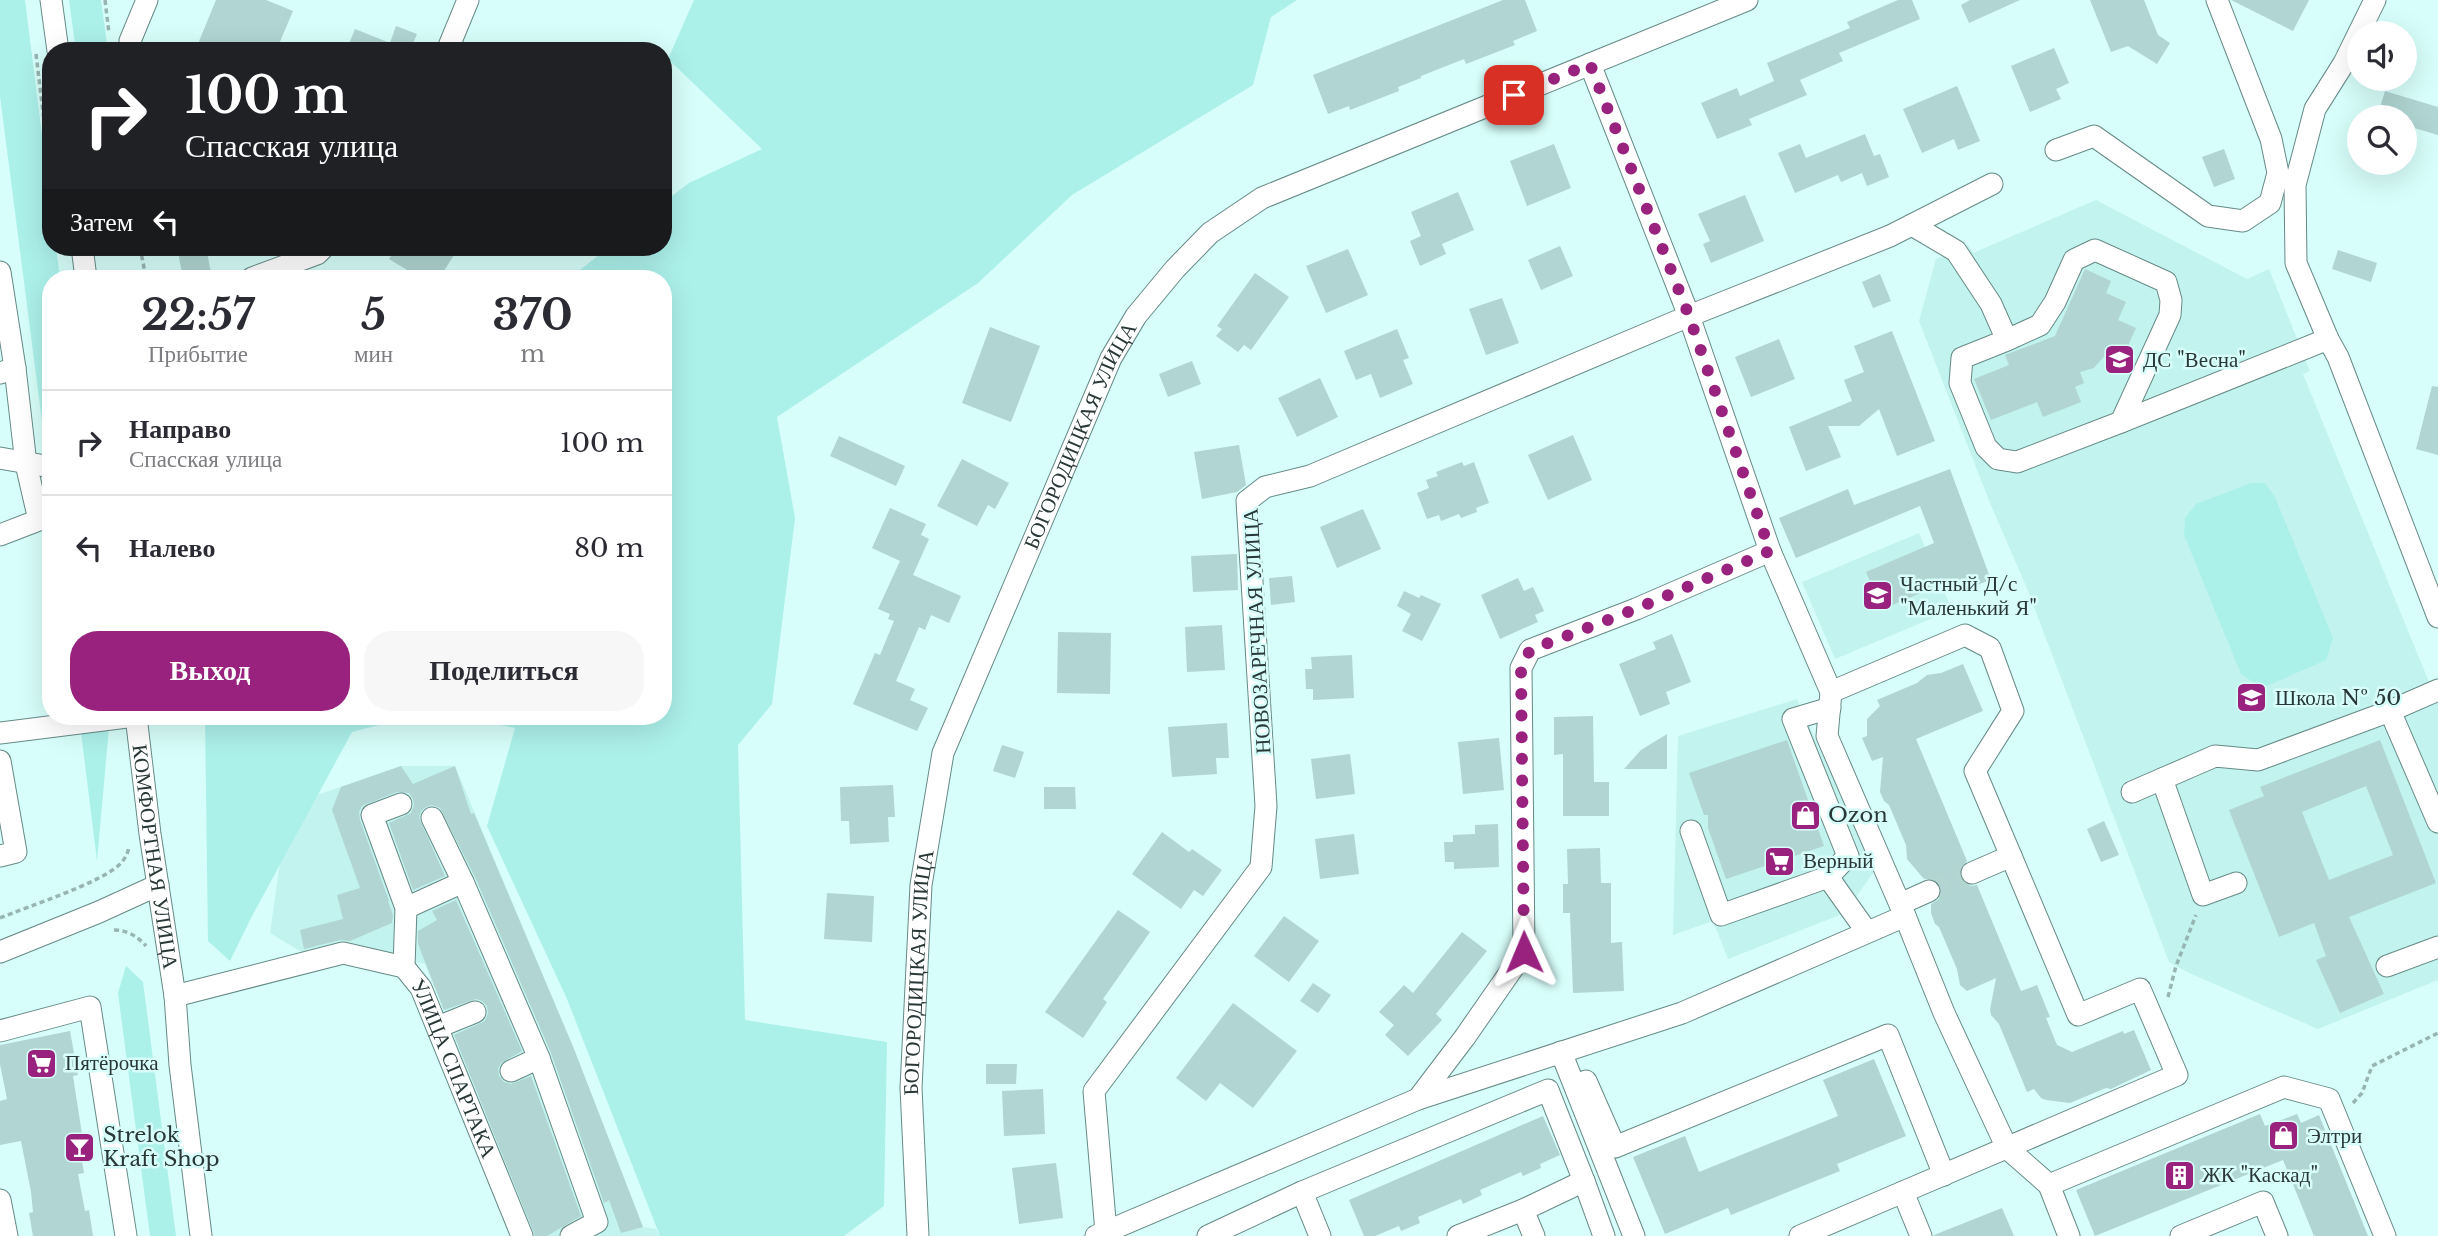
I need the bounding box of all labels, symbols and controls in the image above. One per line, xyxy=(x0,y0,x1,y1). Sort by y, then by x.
map controls xyxy=(2347,21,2417,175)
button: sound xyxy=(2347,21,2417,91)
text: 100 m xyxy=(185,65,348,126)
pin xyxy=(1484,65,1544,125)
icon: right xyxy=(70,70,161,161)
icon: arrive xyxy=(1495,76,1533,114)
button: search xyxy=(2347,105,2417,175)
text: Спасская улица xyxy=(185,126,398,166)
icon: left xyxy=(147,203,185,241)
text: Затем xyxy=(70,206,133,238)
text: 22:57 xyxy=(141,289,255,341)
text: 5 xyxy=(361,289,386,341)
text: 370 xyxy=(492,289,573,341)
street label: БОГОРОДИЦКАЯ УЛИЦА xyxy=(1018,317,1143,553)
text: Прибытие xyxy=(148,340,248,368)
text: мин xyxy=(354,340,393,368)
text: m xyxy=(520,340,545,368)
school or university icon: ДС "Весна" xyxy=(2103,343,2137,377)
place label: ДС "Весна" xyxy=(2143,347,2246,373)
text: Направо xyxy=(129,413,231,445)
icon: right xyxy=(70,424,108,462)
text: 100 m xyxy=(560,427,644,459)
text: Спасская улица xyxy=(129,445,282,473)
street label: НОВОЗАРЕЧНАЯ УЛИЦА xyxy=(1238,507,1276,754)
icon: left xyxy=(70,529,108,567)
text: Налево xyxy=(129,532,215,564)
text: 80 m xyxy=(574,532,644,564)
place label: Частный Д/с "Маленький Я" xyxy=(1900,571,2037,621)
school or university icon: Частный Д/с "Маленький Я" xyxy=(1860,579,1894,613)
button: Выход xyxy=(70,631,350,711)
button: Поделиться xyxy=(364,631,644,711)
school or university icon: Школа № 50 xyxy=(2235,681,2269,715)
place label: Школа № 50 xyxy=(2275,685,2401,711)
street label: КОМФОРТНАЯ УЛИЦА xyxy=(126,743,184,972)
shop icon: Ozon xyxy=(1788,798,1822,832)
place label: Ozon xyxy=(1828,802,1888,828)
supermarket icon: Верный xyxy=(1763,844,1797,878)
street label: БОГОРОДИЦКАЯ УЛИЦА xyxy=(898,847,940,1096)
place label: Верный xyxy=(1803,848,1873,874)
position arrow xyxy=(1487,915,1561,989)
street label: УЛИЦА СПАРТАКА xyxy=(406,973,502,1163)
supermarket icon: Пятёрочка xyxy=(25,1046,59,1080)
place label: Пятёрочка xyxy=(65,1050,159,1076)
shop icon: Элтри xyxy=(2267,1119,2301,1153)
place label: Strelok Kraft Shop xyxy=(103,1122,220,1172)
place label: Элтри xyxy=(2307,1123,2362,1149)
bar icon: Strelok Kraft Shop xyxy=(63,1130,97,1164)
building icon: ЖК "Каскад" xyxy=(2162,1158,2196,1192)
place label: ЖК "Каскад" xyxy=(2202,1162,2318,1188)

